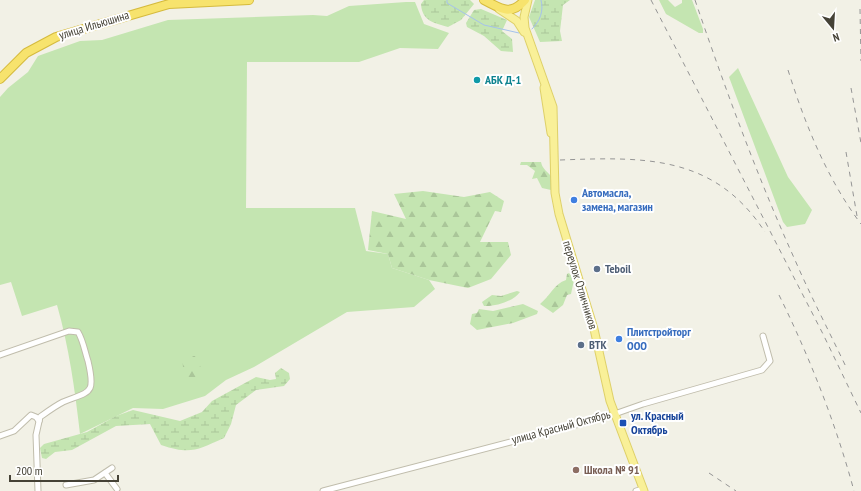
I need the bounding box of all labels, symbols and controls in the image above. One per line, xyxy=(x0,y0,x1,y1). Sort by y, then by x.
street label: улица Ильюшина xyxy=(57,7,131,42)
north arrow xyxy=(813,8,853,48)
text: N xyxy=(831,30,841,45)
place label: АБК Д-1 xyxy=(484,72,521,87)
marker: АБК Д-1 xyxy=(472,75,482,85)
place label: Автомасла, замена, магазин xyxy=(581,185,653,214)
marker: Автомасла, замена, магазин xyxy=(569,195,579,205)
street label: переулок Отличников xyxy=(560,239,601,331)
place label: Teboil xyxy=(605,261,631,276)
marker: Teboil xyxy=(592,264,602,274)
place label: Плитстройторг ООО xyxy=(627,324,691,353)
marker: Плитстройторг ООО xyxy=(614,334,624,344)
place label: ВТК xyxy=(589,337,607,352)
marker: ВТК xyxy=(576,340,586,350)
street label: улица Красный Октябрь xyxy=(510,406,612,447)
place label: ул. Красный Октябрь xyxy=(630,408,684,437)
marker: ул. Красный Октябрь xyxy=(618,418,628,428)
scale bar xyxy=(10,457,118,483)
place label: Школа № 91 xyxy=(584,462,640,477)
text: 200 m xyxy=(16,463,43,478)
marker: Школа № 91 xyxy=(571,465,581,475)

